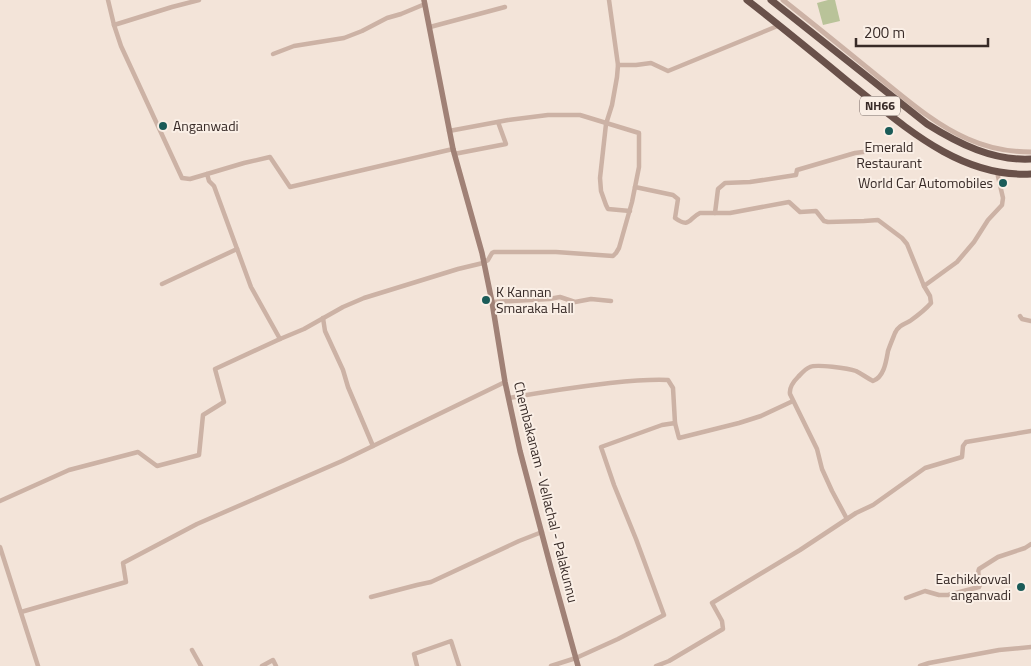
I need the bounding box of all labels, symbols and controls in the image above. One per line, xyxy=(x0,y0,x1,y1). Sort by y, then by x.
scale bar xyxy=(856,15,988,47)
text: 200 m xyxy=(864,21,905,44)
road number: NH66 xyxy=(860,96,900,115)
place label: Anganwadi xyxy=(173,115,239,136)
marker: Anganwadi xyxy=(157,120,169,132)
marker: Emerald Restaurant xyxy=(883,125,895,137)
place label: Emerald Restaurant xyxy=(856,136,922,173)
place label: World Car Automobiles xyxy=(858,172,993,193)
marker: World Car Automobiles xyxy=(997,177,1009,189)
place label: K Kannan Smaraka Hall xyxy=(496,281,574,318)
marker: K Kannan Smaraka Hall xyxy=(480,294,492,306)
street label: Chembakanam - Vellachal - Palakunnu xyxy=(509,379,584,605)
place label: Eachikkovval anganvadi xyxy=(935,568,1011,605)
marker: Eachikkovval anganvadi xyxy=(1015,581,1027,593)

